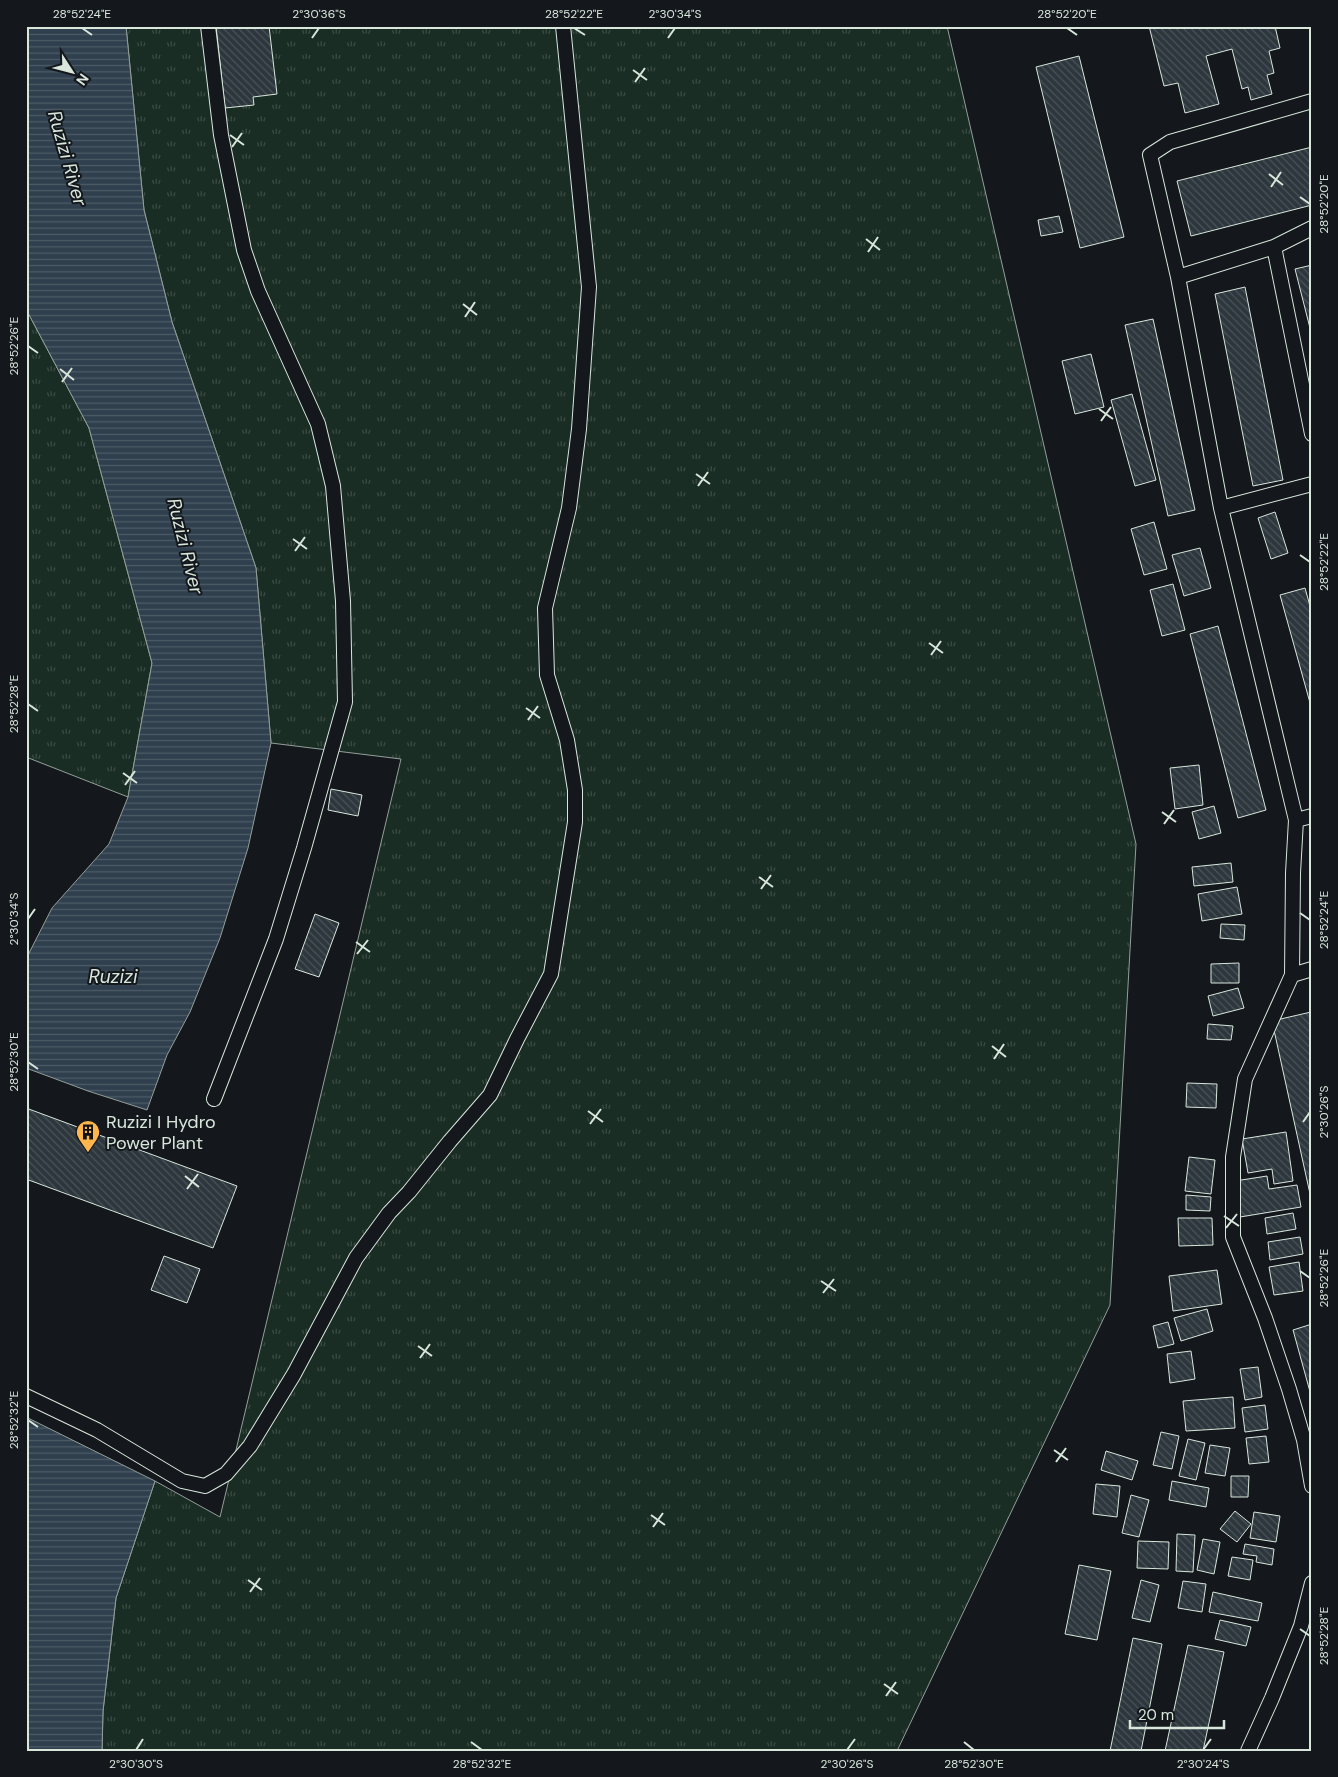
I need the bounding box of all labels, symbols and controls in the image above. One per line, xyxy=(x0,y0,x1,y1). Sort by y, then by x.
text: 28°52'24"E xyxy=(53,6,111,22)
text: 2°30'36"S xyxy=(292,6,346,22)
text: 28°52'22"E xyxy=(545,6,603,22)
text: 2°30'34"S xyxy=(648,6,702,22)
text: 28°52'20"E xyxy=(1037,6,1097,22)
north arrow xyxy=(48,48,98,98)
text: N xyxy=(72,70,93,89)
water label: Ruzizi River xyxy=(42,108,93,210)
text: 28°52'20"E xyxy=(1316,174,1332,234)
text: 28°52'26"E xyxy=(6,316,22,375)
water label: Ruzizi River xyxy=(162,496,210,598)
text: 28°52'22"E xyxy=(1316,533,1332,591)
text: 28°52'28"E xyxy=(6,675,22,733)
text: 28°52'24"E xyxy=(1316,891,1332,949)
text: 2°30'34"S xyxy=(6,892,22,946)
water label: Ruzizi xyxy=(88,964,138,989)
text: 28°52'30"E xyxy=(6,1032,22,1092)
text: 2°30'26"S xyxy=(1316,1085,1332,1139)
place label: Ruzizi I Hydro Power Plant xyxy=(106,1110,216,1155)
building icon: Ruzizi I Hydro Power Plant xyxy=(75,1119,101,1153)
text: 28°52'26"E xyxy=(1316,1248,1332,1307)
text: 28°52'32"E xyxy=(6,1391,22,1449)
text: 28°52'28"E xyxy=(1316,1607,1332,1665)
scale bar xyxy=(1130,1697,1224,1729)
text: 20 m xyxy=(1138,1705,1174,1725)
text: 2°30'30"S xyxy=(109,1756,163,1772)
text: 28°52'32"E xyxy=(453,1756,511,1772)
text: 2°30'26"S xyxy=(820,1756,874,1772)
text: 28°52'30"E xyxy=(944,1756,1004,1772)
text: 2°30'24"S xyxy=(1177,1756,1229,1772)

